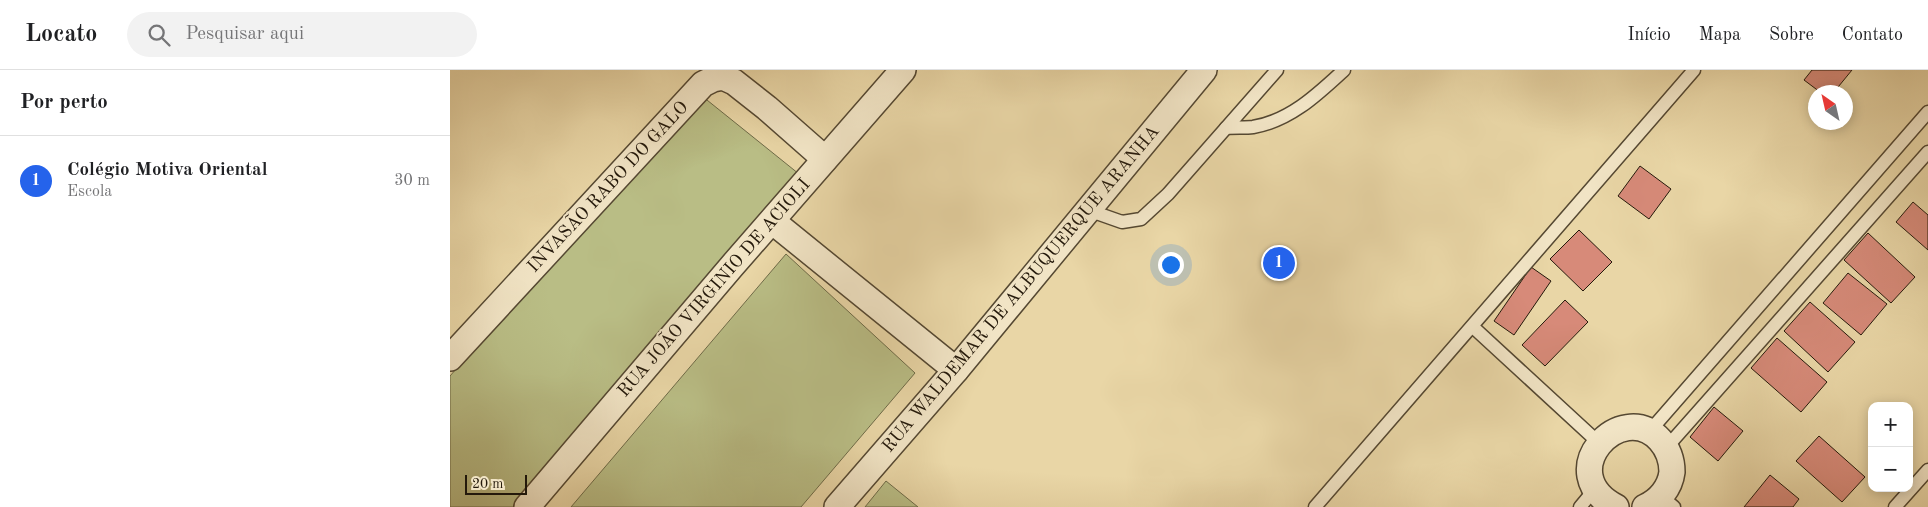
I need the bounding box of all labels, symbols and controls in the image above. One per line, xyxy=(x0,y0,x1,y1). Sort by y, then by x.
search box xyxy=(127,12,477,57)
icon: search xyxy=(145,21,173,49)
text: Locato xyxy=(25,23,97,47)
text: Pesquisar aqui xyxy=(185,25,304,44)
text: Início xyxy=(1627,26,1671,44)
text: Mapa xyxy=(1699,26,1741,44)
text: Sobre xyxy=(1769,26,1814,44)
text: Contato xyxy=(1842,26,1903,44)
north arrow xyxy=(1808,85,1853,130)
text: Por perto xyxy=(20,92,108,113)
street label: INVASÃO RABO DO GALO xyxy=(521,95,692,276)
street label: RUA WALDEMAR DE ALBUQUERQUE ARANHA xyxy=(879,122,1163,456)
text: Colégio Motiva Oriental xyxy=(67,161,268,180)
text: 1 xyxy=(31,173,41,189)
text: 30 m xyxy=(394,173,430,189)
street label: RUA JOÃO VIRGINIO DE ACIOLI xyxy=(611,173,814,401)
text: Escola xyxy=(67,184,112,200)
pin: 1 xyxy=(1263,244,1295,282)
your location xyxy=(1158,252,1184,278)
map controls xyxy=(1868,402,1913,492)
button: + xyxy=(1868,402,1913,447)
button: − xyxy=(1868,447,1913,492)
scale bar xyxy=(465,472,528,495)
text: 20 m xyxy=(472,477,503,491)

